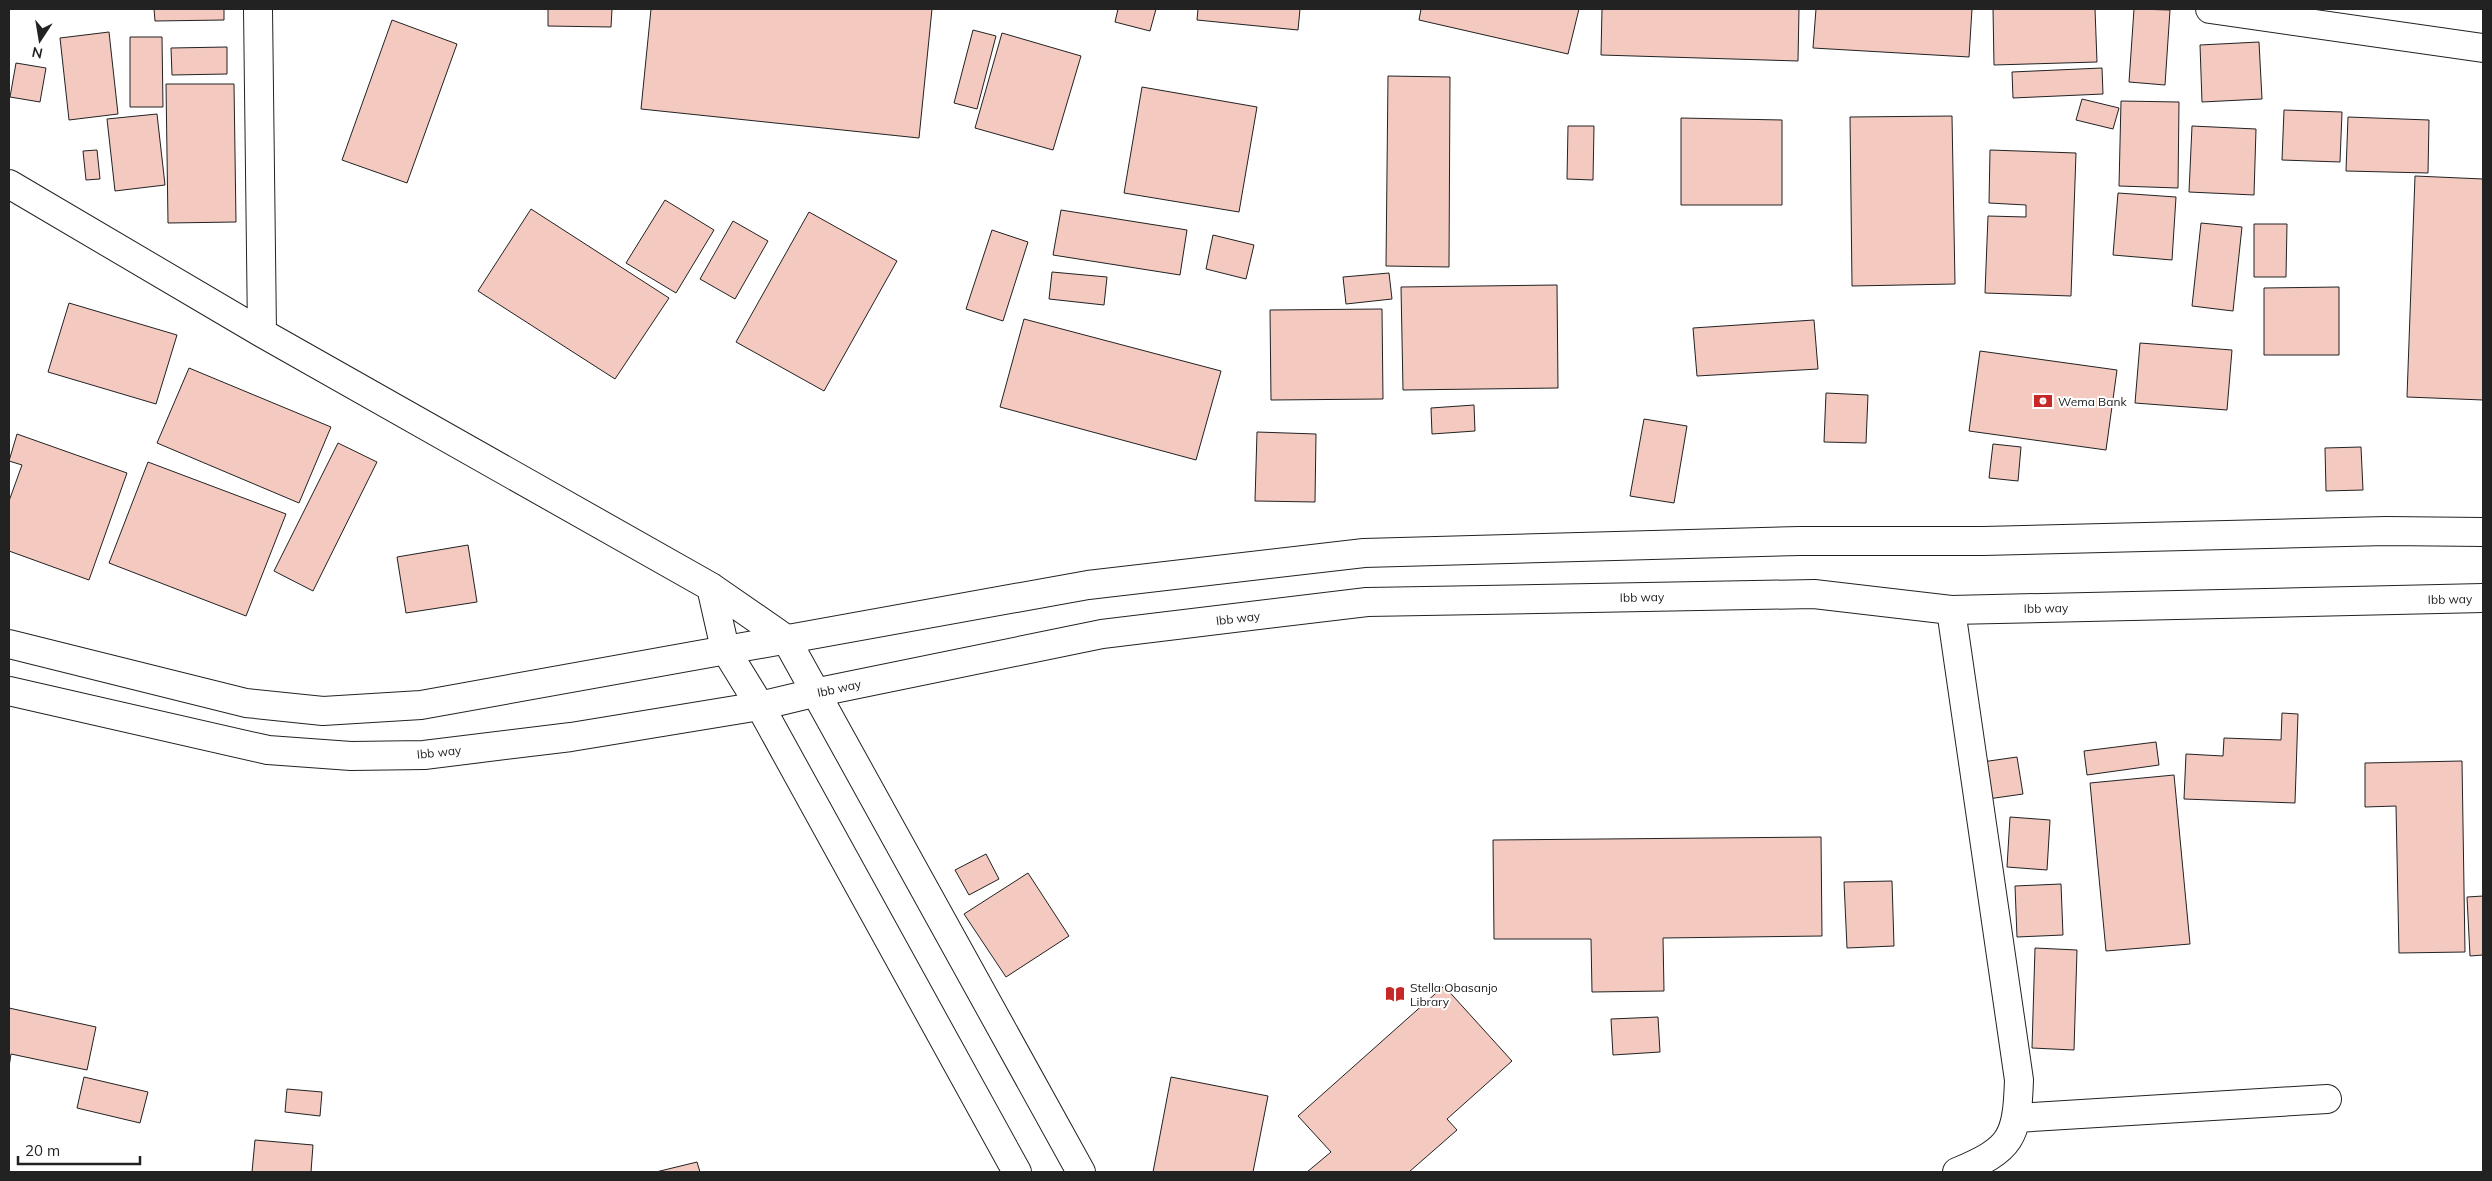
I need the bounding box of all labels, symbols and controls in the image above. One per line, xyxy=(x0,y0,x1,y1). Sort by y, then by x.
north arrow xyxy=(15,15,65,65)
text: N xyxy=(30,43,44,63)
bank icon: Wema Bank xyxy=(2032,390,2054,412)
place label: Wema Bank xyxy=(2058,394,2127,409)
street label: Ibb way xyxy=(1620,589,1665,605)
street label: Ibb way xyxy=(2428,591,2473,607)
street label: Ibb way xyxy=(2024,600,2069,616)
street label: Ibb way xyxy=(1215,608,1262,628)
street label: Ibb way xyxy=(816,676,863,700)
street label: Ibb way xyxy=(416,742,463,762)
place label: Stella Obasanjo Library xyxy=(1410,980,1498,1009)
library icon: Stella Obasanjo Library xyxy=(1384,983,1406,1005)
scale bar xyxy=(18,1134,140,1166)
text: 20 m xyxy=(25,1141,60,1160)

